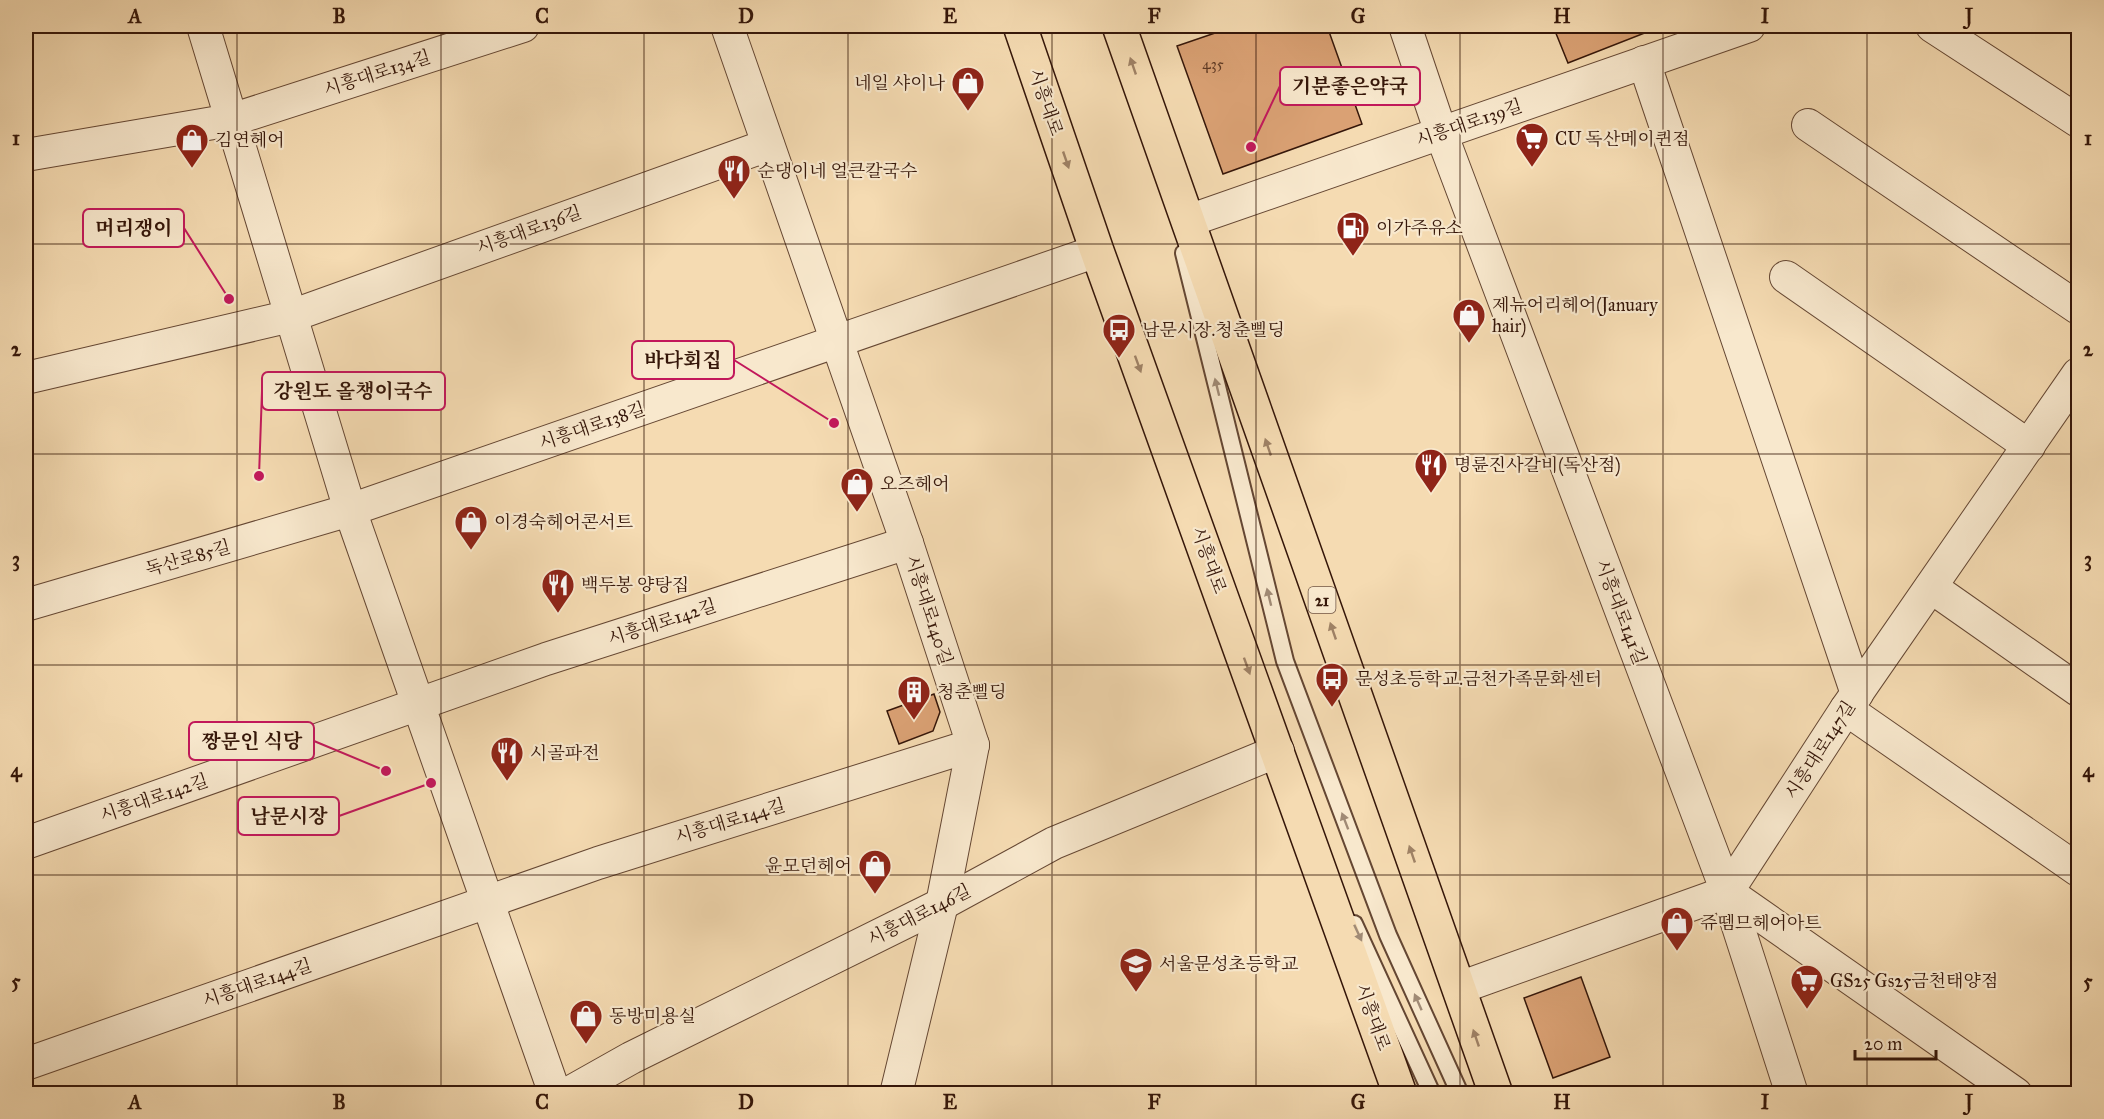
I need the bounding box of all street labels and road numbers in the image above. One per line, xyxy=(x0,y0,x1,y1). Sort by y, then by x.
street label: 시흥대로134길 xyxy=(321,45,433,101)
street label: 시흥대로 xyxy=(1024,66,1068,138)
street label: 시흥대로139길 xyxy=(1413,95,1525,151)
street label: 시흥대로136길 xyxy=(473,201,585,259)
street label: 시흥대로138길 xyxy=(536,398,648,454)
street label: 시흥대로 xyxy=(1187,524,1231,596)
street label: 독산로85길 xyxy=(143,535,233,581)
street label: 시흥대로140길 xyxy=(901,552,957,668)
street label: 시흥대로141길 xyxy=(1591,556,1651,668)
road number: 21 xyxy=(1308,587,1336,613)
street label: 시흥대로142길 xyxy=(605,594,719,650)
street label: 시흥대로147길 xyxy=(1780,697,1860,803)
street label: 시흥대로142길 xyxy=(97,769,211,827)
street label: 시흥대로144길 xyxy=(672,794,788,848)
street label: 시흥대로146길 xyxy=(864,879,974,951)
street label: 시흥대로144길 xyxy=(199,954,315,1012)
street label: 시흥대로 xyxy=(1351,981,1395,1053)

